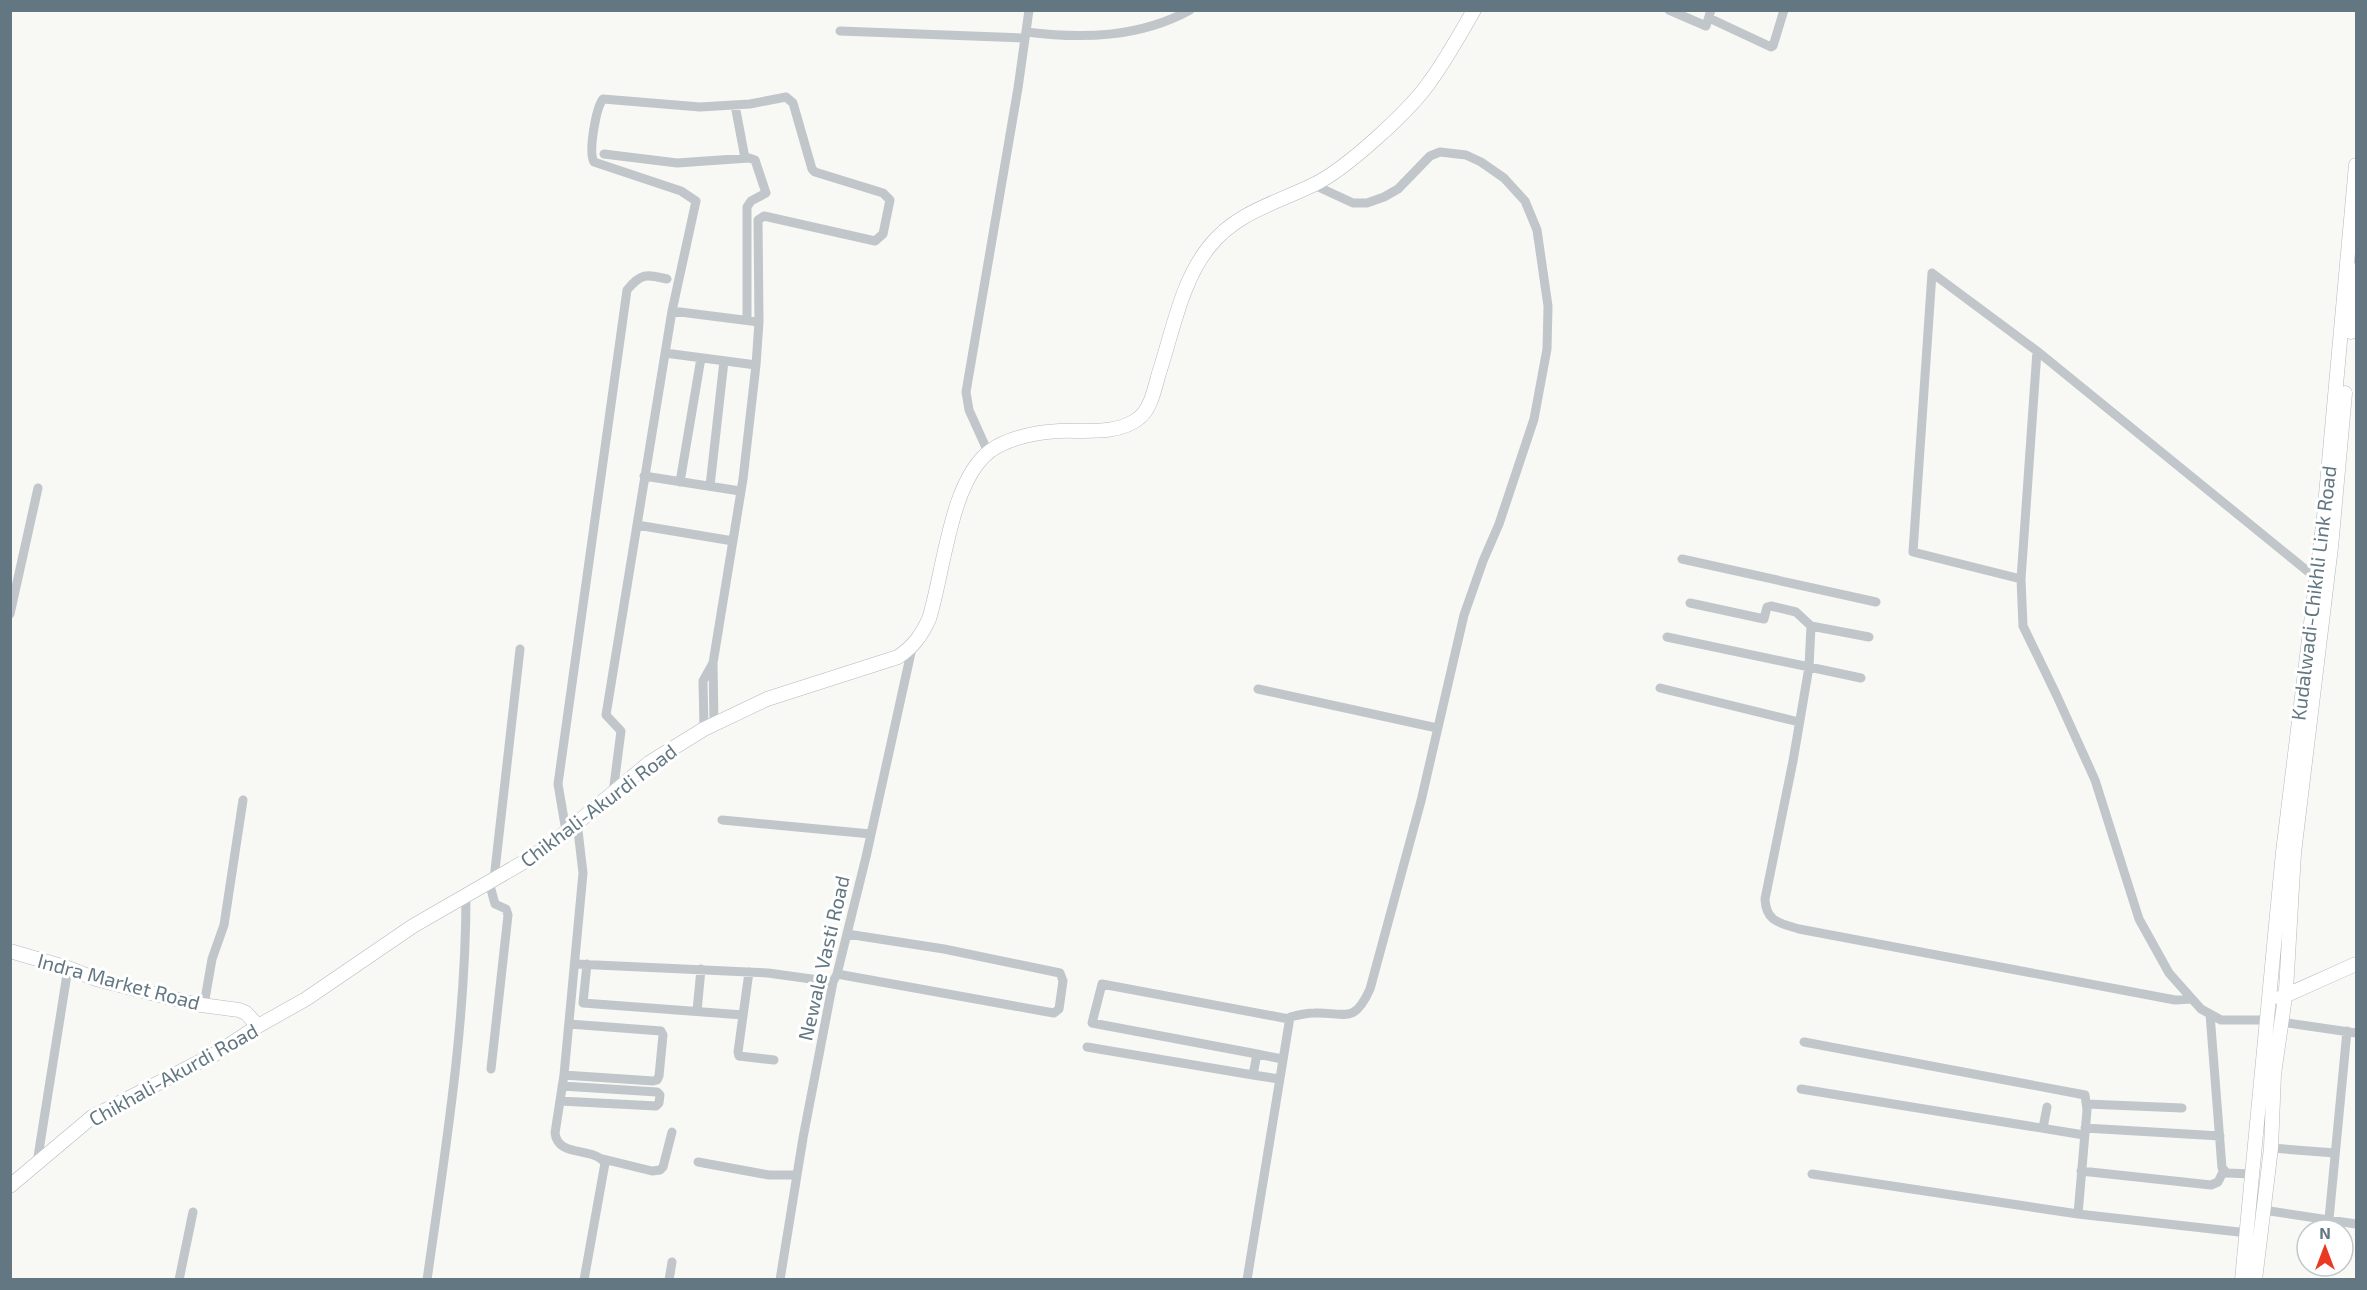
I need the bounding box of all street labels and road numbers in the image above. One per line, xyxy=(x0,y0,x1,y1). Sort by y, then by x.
street label: Kudalwadi-Chikhli Link Road xyxy=(2285,464,2341,722)
street label: Chikhali-Akurdi Road xyxy=(515,738,681,872)
street label: Newale Vasti Road xyxy=(792,873,854,1043)
street label: Indra Market Road xyxy=(35,948,203,1014)
street label: Chikhali-Akurdi Road xyxy=(84,1018,262,1130)

